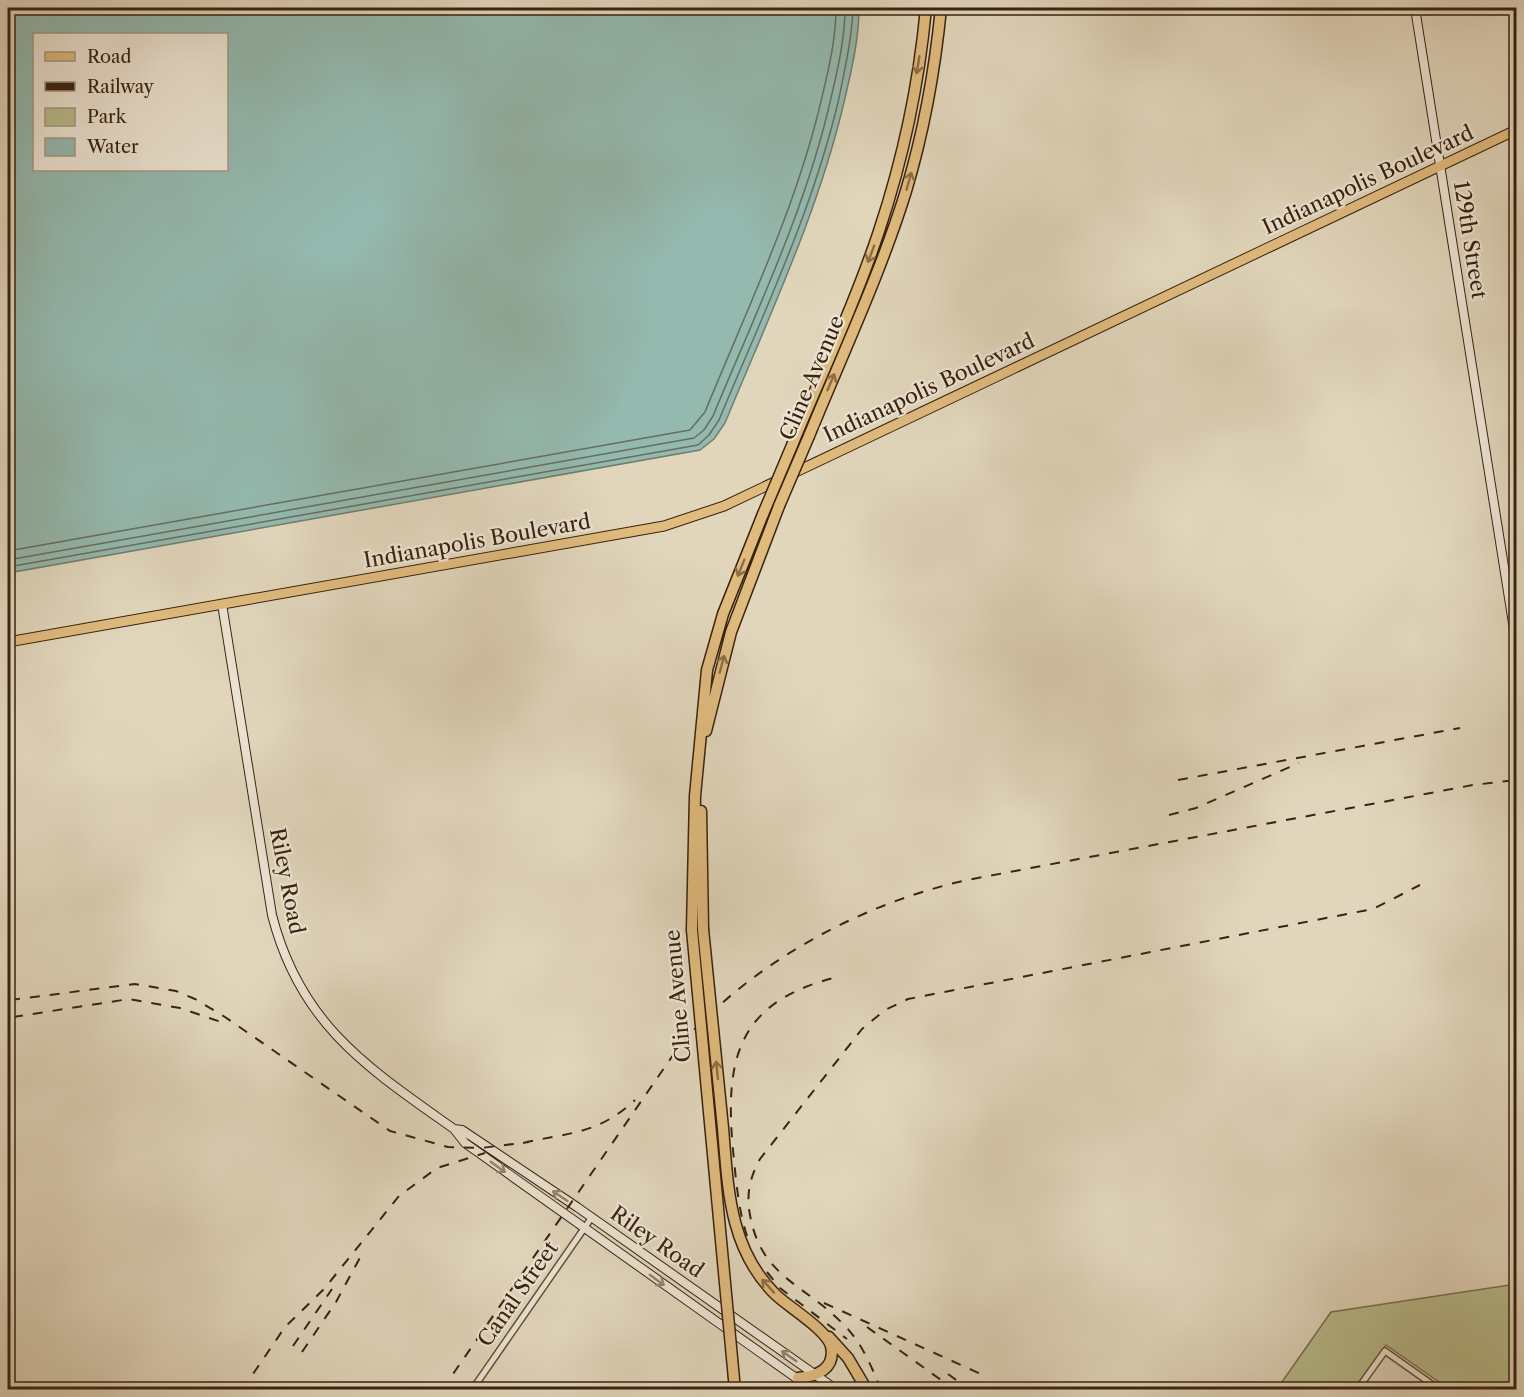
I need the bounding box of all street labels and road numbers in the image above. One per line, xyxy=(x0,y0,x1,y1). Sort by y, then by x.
street label: Indianapolis Boulevard xyxy=(1258,120,1477,239)
street label: 129th Street xyxy=(1449,179,1492,301)
street label: Cline Avenue xyxy=(774,312,849,444)
street label: Indianapolis Boulevard xyxy=(819,328,1038,447)
street label: Indianapolis Boulevard xyxy=(361,508,593,573)
street label: Riley Road xyxy=(265,826,310,936)
street label: Cline Avenue xyxy=(659,929,696,1063)
street label: Riley Road xyxy=(606,1200,709,1283)
street label: Canal Street xyxy=(472,1236,563,1351)

